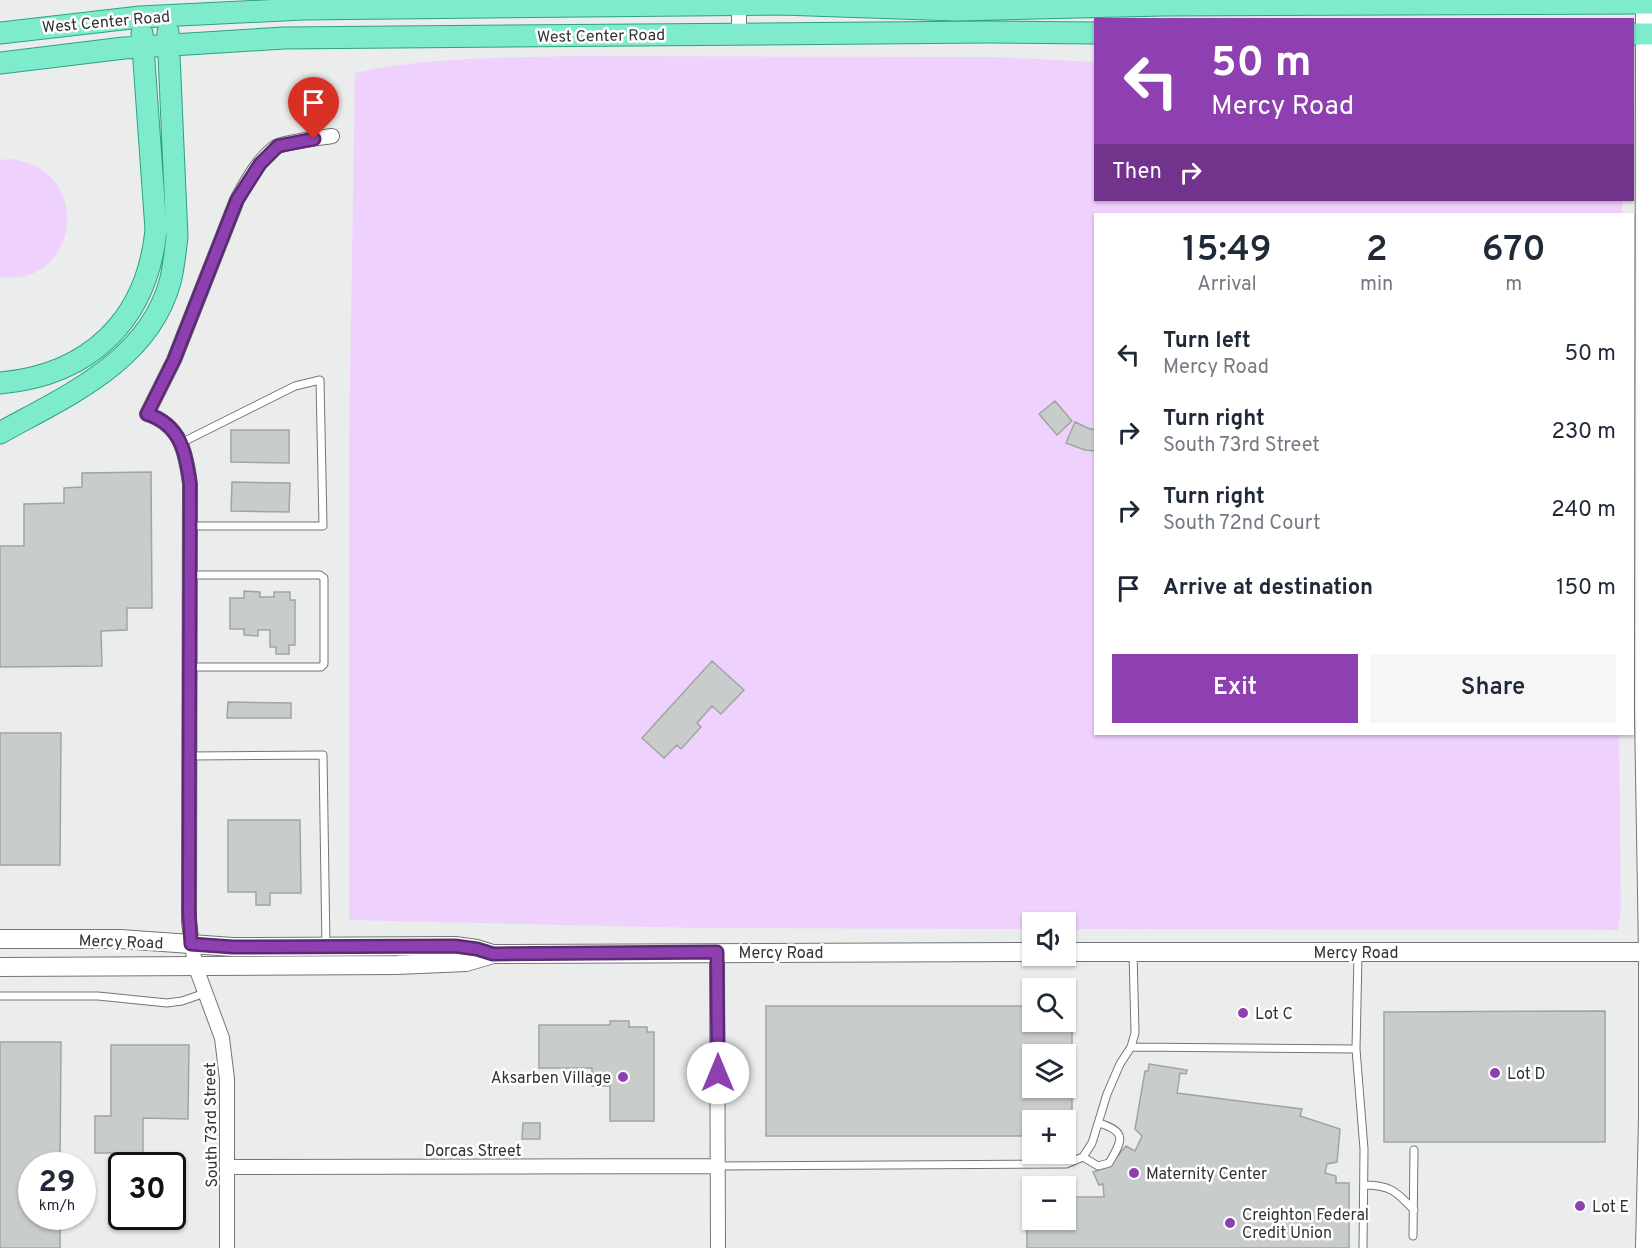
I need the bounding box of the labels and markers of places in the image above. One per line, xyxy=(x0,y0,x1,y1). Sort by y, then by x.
pin xyxy=(288,77,339,139)
place label: Lot C xyxy=(1255,1005,1293,1025)
marker: Lot C xyxy=(1236,1006,1250,1020)
place label: Lot D xyxy=(1507,1065,1545,1085)
marker: Lot D xyxy=(1488,1066,1502,1080)
place label: Aksarben Village xyxy=(491,1069,611,1089)
marker: Aksarben Village xyxy=(616,1070,630,1084)
place label: Maternity Center xyxy=(1146,1165,1267,1185)
marker: Maternity Center xyxy=(1127,1166,1141,1180)
place label: Lot E xyxy=(1592,1198,1629,1218)
marker: Lot E xyxy=(1573,1199,1587,1213)
place label: Creighton Federal Credit Union xyxy=(1242,1206,1369,1244)
marker: Creighton Federal Credit Union xyxy=(1223,1216,1237,1230)

